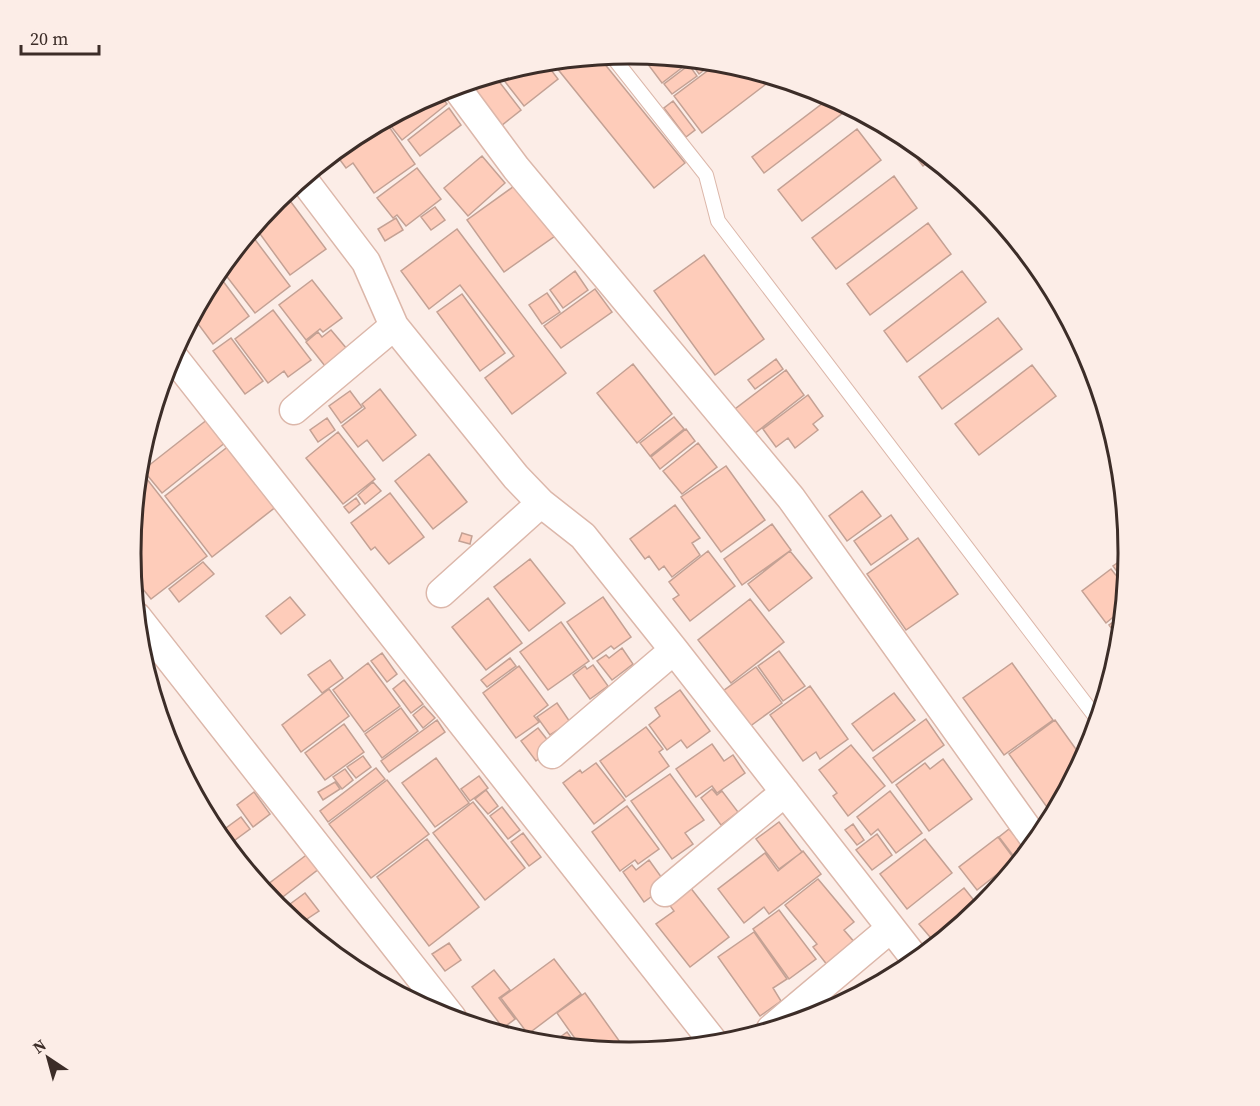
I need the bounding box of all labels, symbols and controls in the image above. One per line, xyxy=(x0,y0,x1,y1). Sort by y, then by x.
scale bar xyxy=(21,18,99,56)
text: 20 m xyxy=(30,26,68,51)
north arrow xyxy=(18,1028,78,1088)
text: N xyxy=(28,1033,51,1058)

